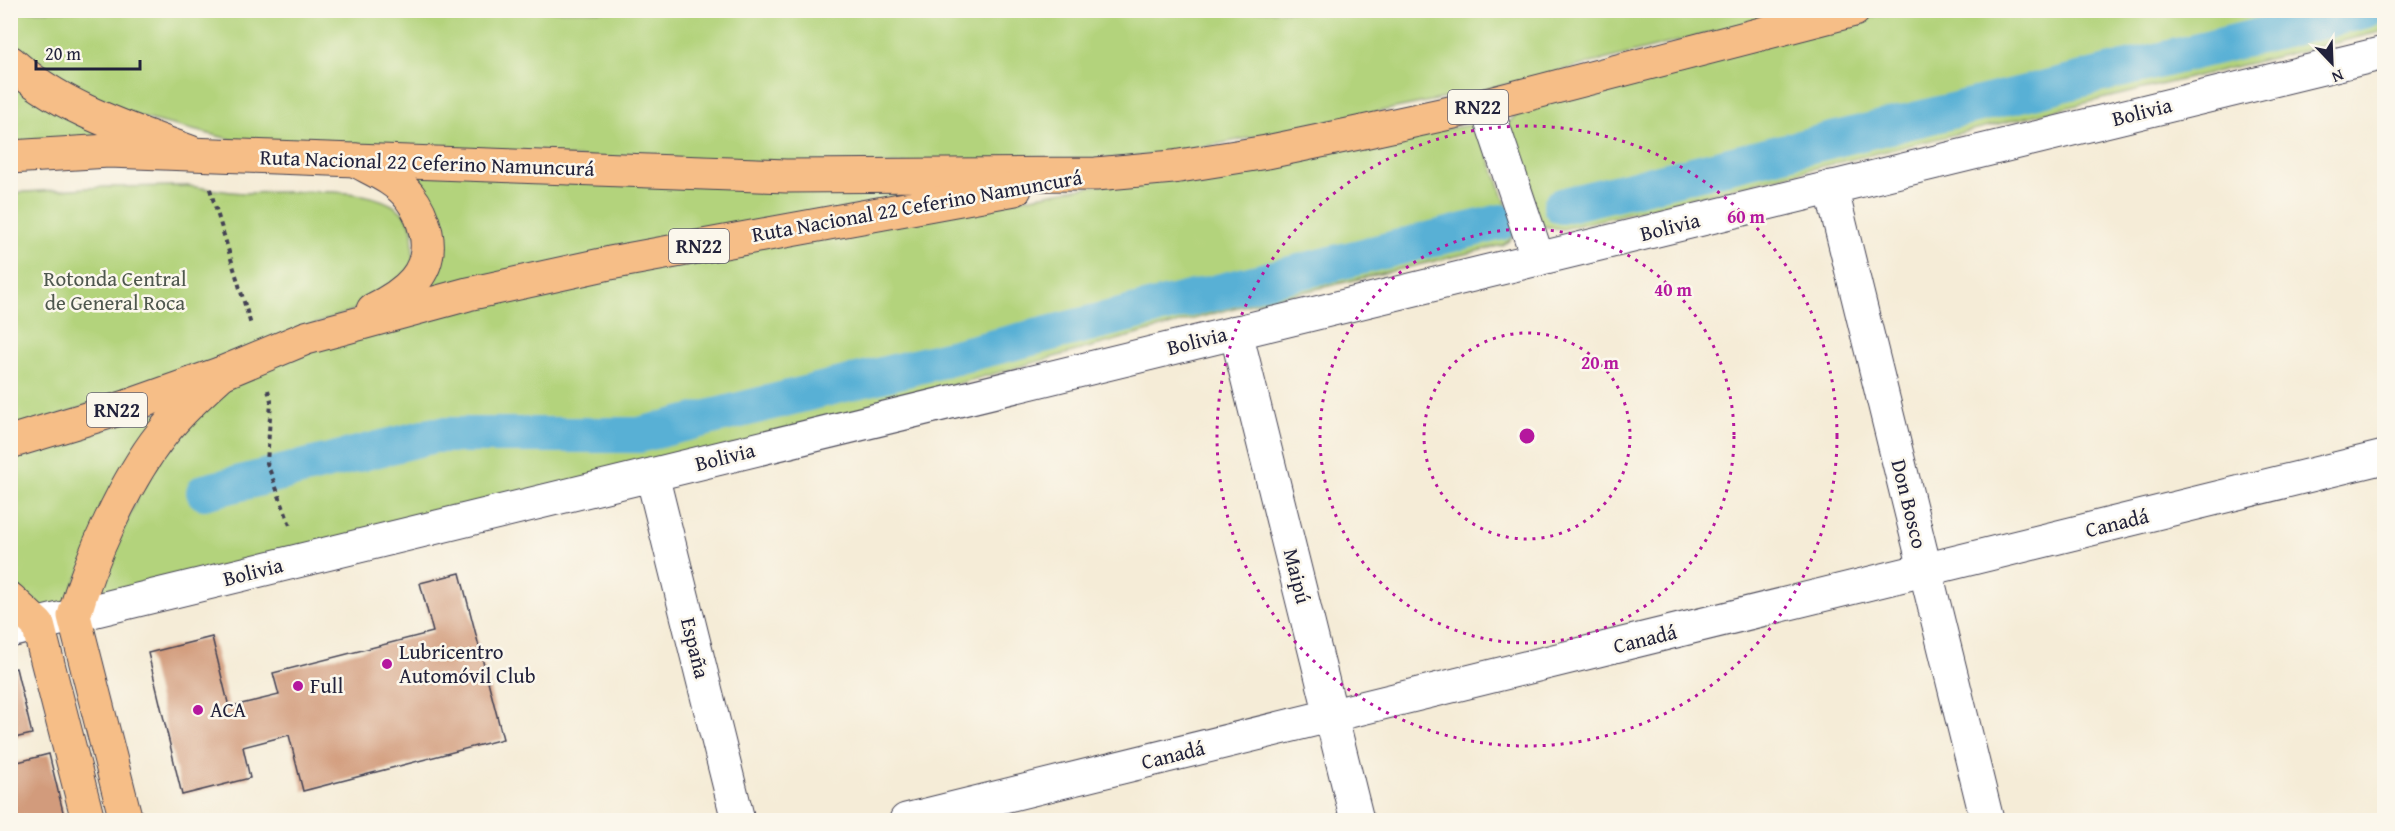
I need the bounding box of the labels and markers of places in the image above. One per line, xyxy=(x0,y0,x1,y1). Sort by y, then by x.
centre of rings xyxy=(1517,426,1537,446)
place label: Lubricentro Automóvil Club xyxy=(399,636,536,691)
marker: Lubricentro Automóvil Club xyxy=(380,657,394,671)
place label: Full xyxy=(310,670,344,701)
marker: Full xyxy=(291,679,305,693)
place label: ACA xyxy=(210,694,246,725)
marker: ACA xyxy=(191,703,205,717)

